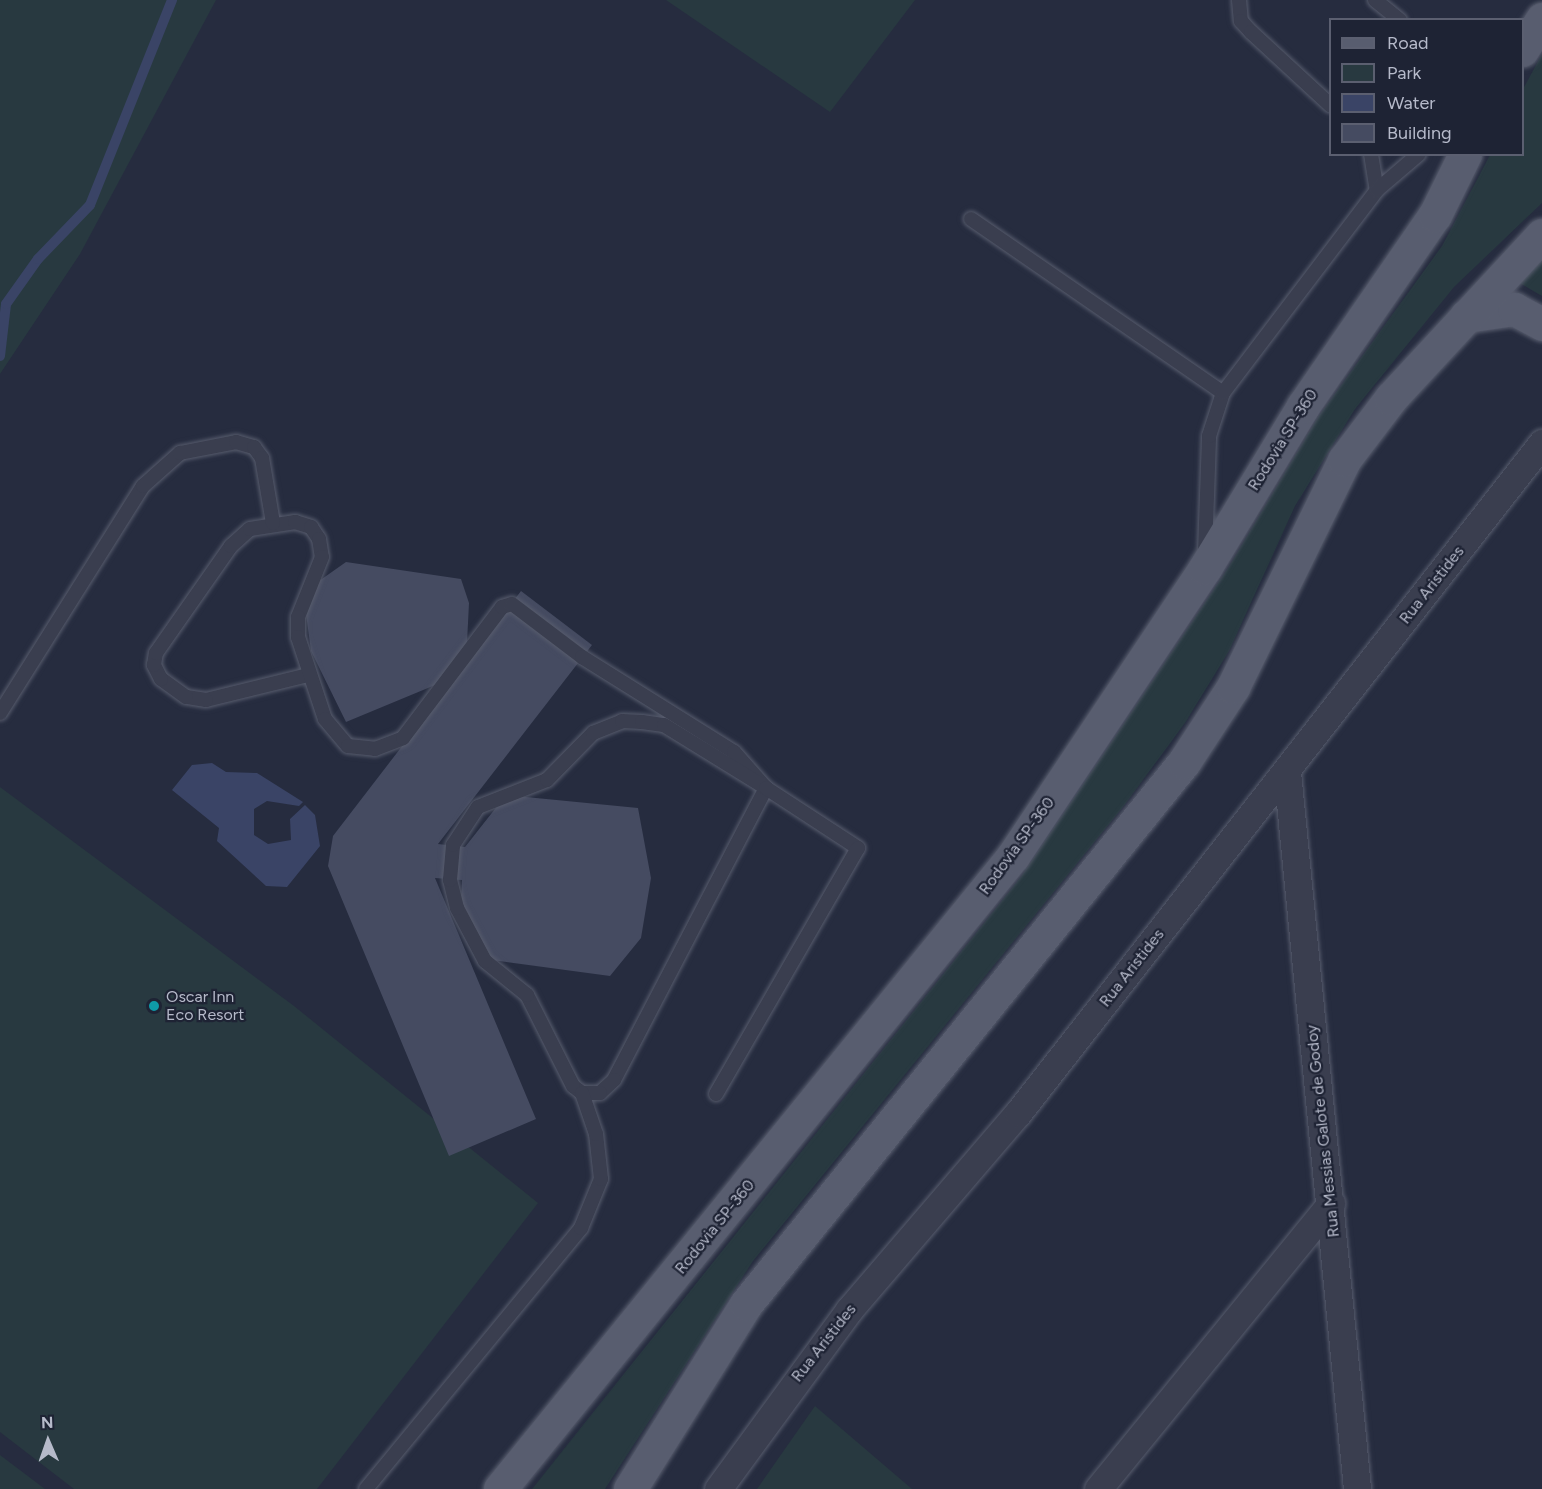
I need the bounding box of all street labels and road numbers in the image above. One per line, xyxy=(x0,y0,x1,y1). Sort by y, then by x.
street label: Rodovia SP-360 xyxy=(1244,386,1322,494)
street label: Rua Aristides xyxy=(1396,542,1468,628)
street label: Rodovia SP-360 xyxy=(975,794,1059,898)
street label: Rua Aristides xyxy=(1096,925,1168,1011)
street label: Rua Messias Galote de Godoy xyxy=(1302,1024,1344,1238)
street label: Rodovia SP-360 xyxy=(671,1176,759,1278)
street label: Rua Aristides xyxy=(788,1300,860,1386)

